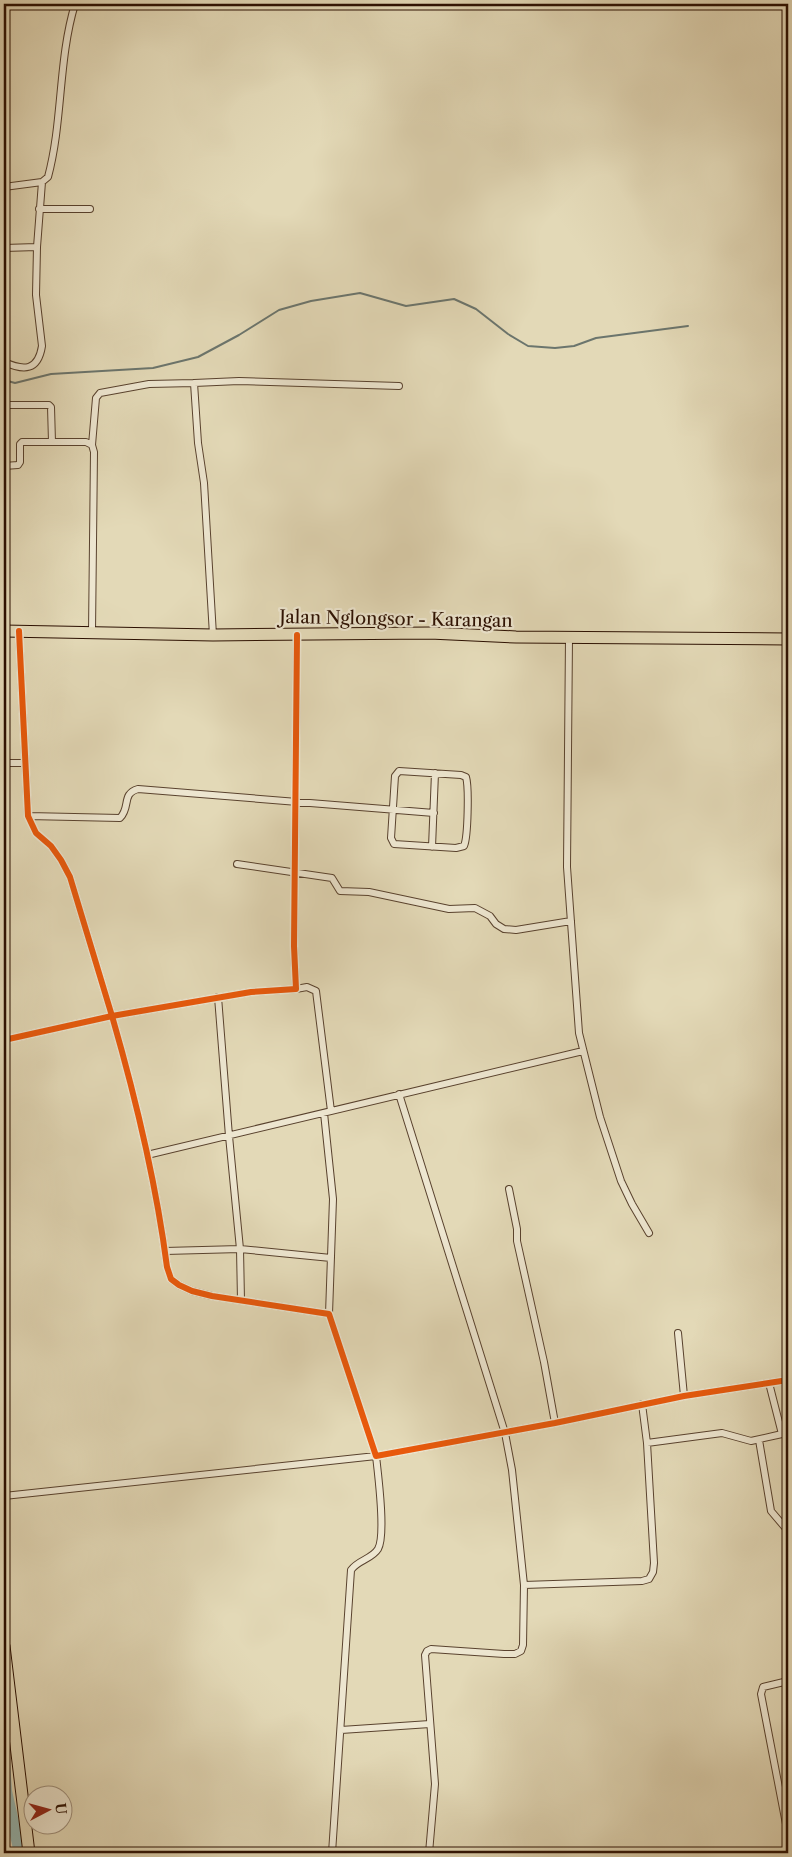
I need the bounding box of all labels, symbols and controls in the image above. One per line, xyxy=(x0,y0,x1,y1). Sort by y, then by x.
street label: Jalan Nglongsor - Karangan xyxy=(276,606,513,632)
north arrow xyxy=(22,1784,72,1834)
text: U xyxy=(51,1802,71,1816)

